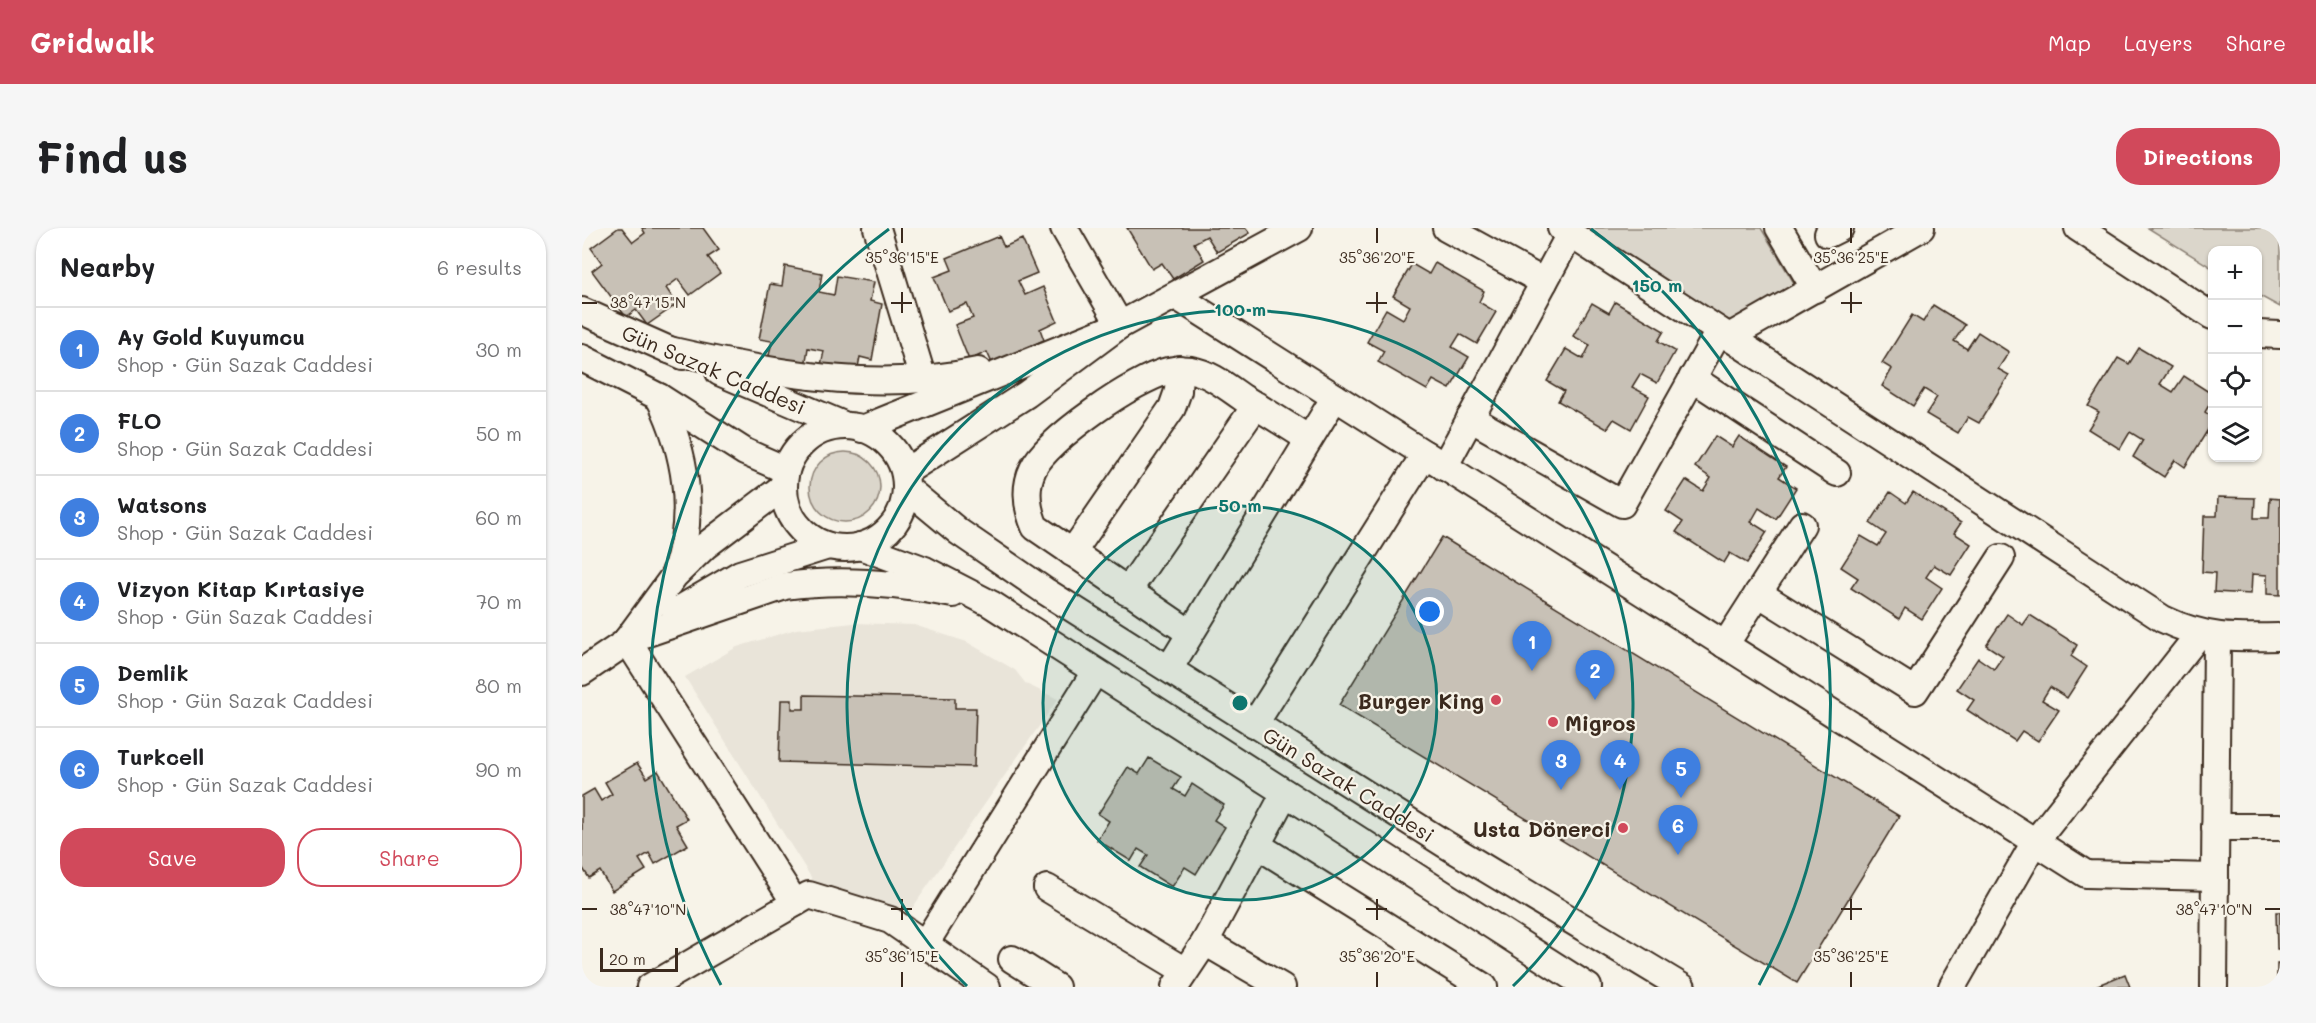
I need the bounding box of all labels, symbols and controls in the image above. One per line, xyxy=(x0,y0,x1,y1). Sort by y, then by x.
text: Gridwalk xyxy=(30,24,155,60)
text: Map xyxy=(2048,29,2091,56)
text: Layers xyxy=(2124,29,2193,56)
text: Share xyxy=(2226,29,2286,56)
button: Directions xyxy=(2116,128,2280,185)
text: Find us xyxy=(36,129,188,184)
map controls xyxy=(2208,246,2262,462)
button: + xyxy=(2208,246,2262,300)
text: 35°36'15"E xyxy=(865,247,939,267)
text: 35°36'20"E xyxy=(1339,247,1415,267)
text: 35°36'25"E xyxy=(1813,247,1889,267)
text: Nearby xyxy=(60,250,155,284)
text: 6 results xyxy=(437,254,522,280)
text: 150 m xyxy=(1632,273,1682,297)
text: 38°47'15"N xyxy=(610,292,686,312)
text: 100 m xyxy=(1214,297,1266,321)
button: − xyxy=(2208,300,2262,354)
street label: Gün Sazak Caddesi xyxy=(618,318,810,420)
text: Ay Gold Kuyumcu xyxy=(117,322,305,351)
text: 1 xyxy=(75,336,84,362)
text: 30 m xyxy=(476,336,522,362)
text: Shop · Gün Sazak Caddesi xyxy=(117,351,373,377)
button: locate xyxy=(2208,354,2262,408)
text: FLO xyxy=(117,406,162,435)
button: layers xyxy=(2208,408,2262,462)
text: 2 xyxy=(74,420,85,446)
text: 50 m xyxy=(476,420,522,446)
text: Shop · Gün Sazak Caddesi xyxy=(117,435,373,461)
text: Watsons xyxy=(117,490,207,519)
text: 50 m xyxy=(1219,493,1261,517)
text: 3 xyxy=(74,504,86,530)
text: 60 m xyxy=(475,504,522,530)
text: Shop · Gün Sazak Caddesi xyxy=(117,519,373,545)
text: Vizyon Kitap Kırtasiye xyxy=(117,574,365,603)
text: 4 xyxy=(73,588,86,614)
text: 70 m xyxy=(476,588,522,614)
your location xyxy=(1415,597,1444,626)
text: Shop · Gün Sazak Caddesi xyxy=(117,603,373,629)
pin: 1 xyxy=(1512,622,1552,671)
pin: 2 xyxy=(1576,650,1614,700)
text: Demlik xyxy=(117,658,189,687)
text: 5 xyxy=(74,672,85,698)
text: 80 m xyxy=(475,672,522,698)
text: Shop · Gün Sazak Caddesi xyxy=(117,687,373,713)
place label: Burger King xyxy=(1358,687,1484,714)
centre of rings xyxy=(1230,693,1250,713)
marker: Burger King xyxy=(1489,693,1503,707)
place label: Migros xyxy=(1565,709,1636,736)
marker: Migros xyxy=(1546,715,1560,729)
street label: Gün Sazak Caddesi xyxy=(1258,720,1440,848)
pin: 3 xyxy=(1542,740,1580,790)
pin: 4 xyxy=(1600,740,1640,790)
text: Turkcell xyxy=(117,742,204,771)
pin: 5 xyxy=(1662,748,1700,798)
text: 6 xyxy=(73,756,86,782)
text: 90 m xyxy=(476,756,522,782)
text: Shop · Gün Sazak Caddesi xyxy=(117,771,373,797)
pin: 6 xyxy=(1658,806,1698,855)
place label: Usta Dönerci xyxy=(1473,815,1611,842)
marker: Usta Dönerci xyxy=(1616,821,1630,835)
button: Save xyxy=(60,828,285,887)
button: Share xyxy=(297,828,522,887)
text: 38°47'10"N xyxy=(610,899,686,919)
text: 38°47'10"N xyxy=(2176,899,2252,919)
scale bar xyxy=(600,945,678,972)
text: 35°36'15"E xyxy=(865,946,939,966)
text: 35°36'20"E xyxy=(1339,946,1415,966)
text: 35°36'25"E xyxy=(1813,946,1889,966)
text: 20 m xyxy=(609,948,646,969)

